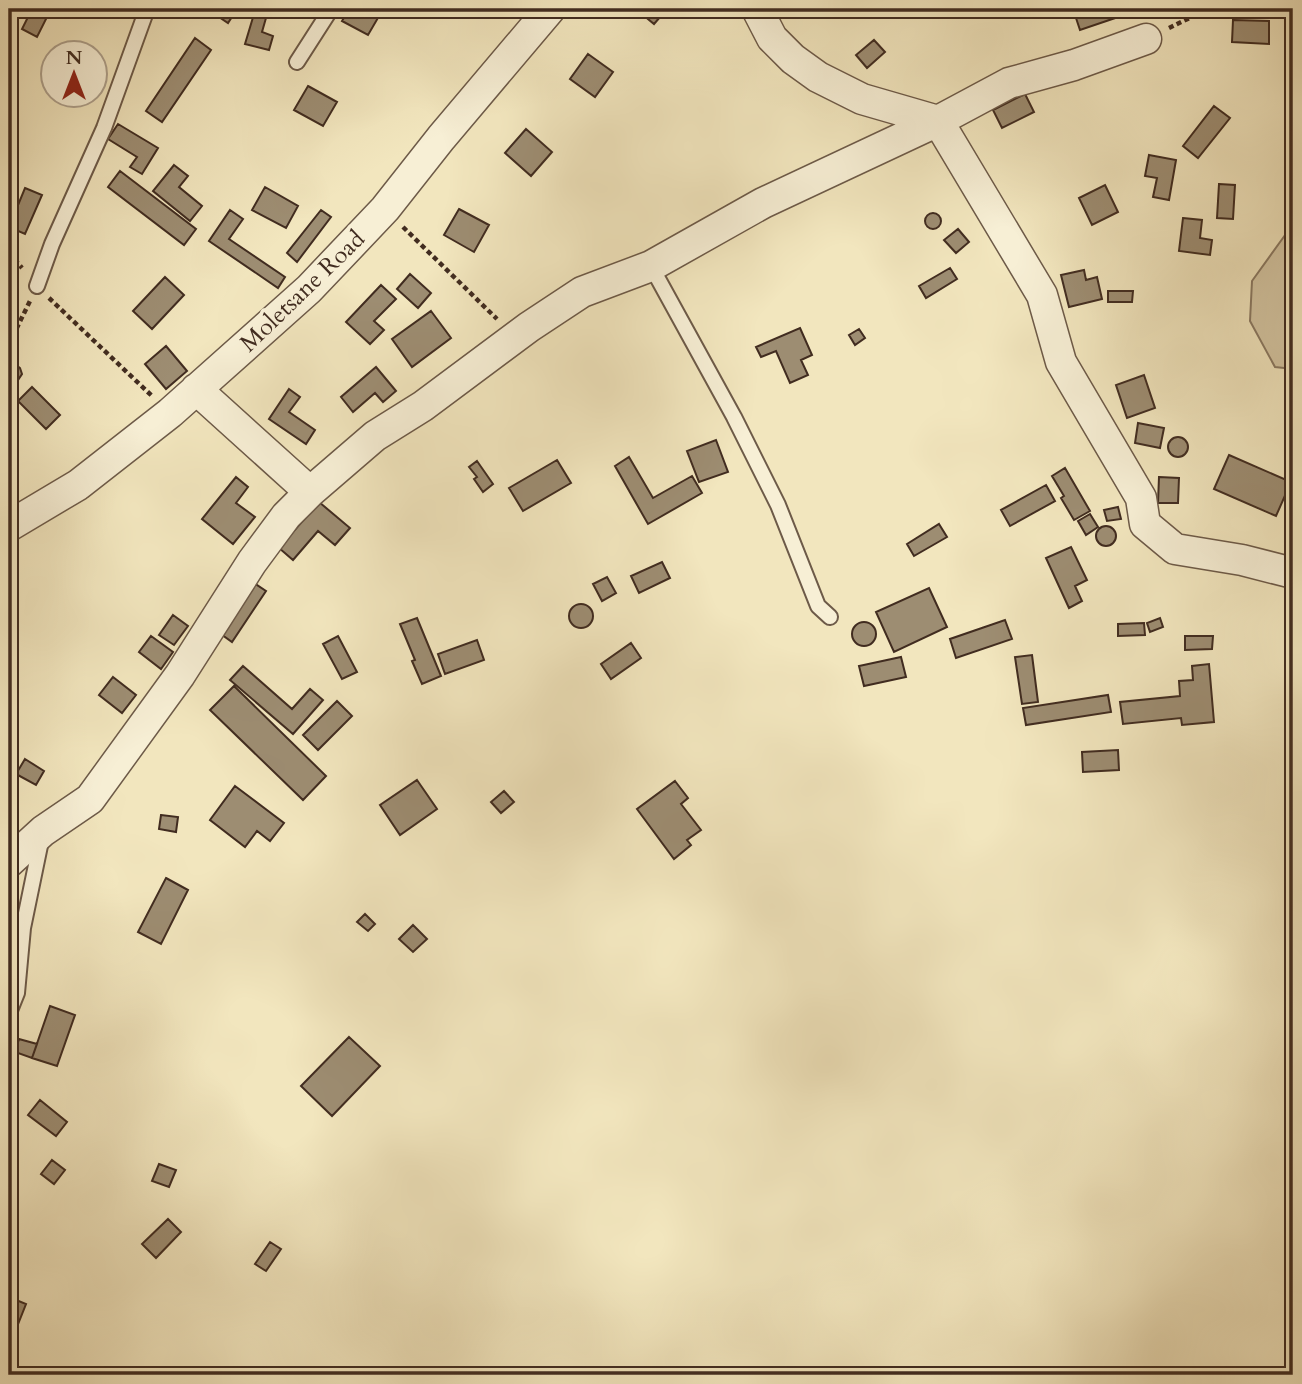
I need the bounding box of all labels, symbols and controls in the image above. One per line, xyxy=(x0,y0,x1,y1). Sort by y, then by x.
north arrow xyxy=(38,38,108,108)
text: N xyxy=(66,45,83,71)
street label: Moletsane Road xyxy=(233,223,372,360)

